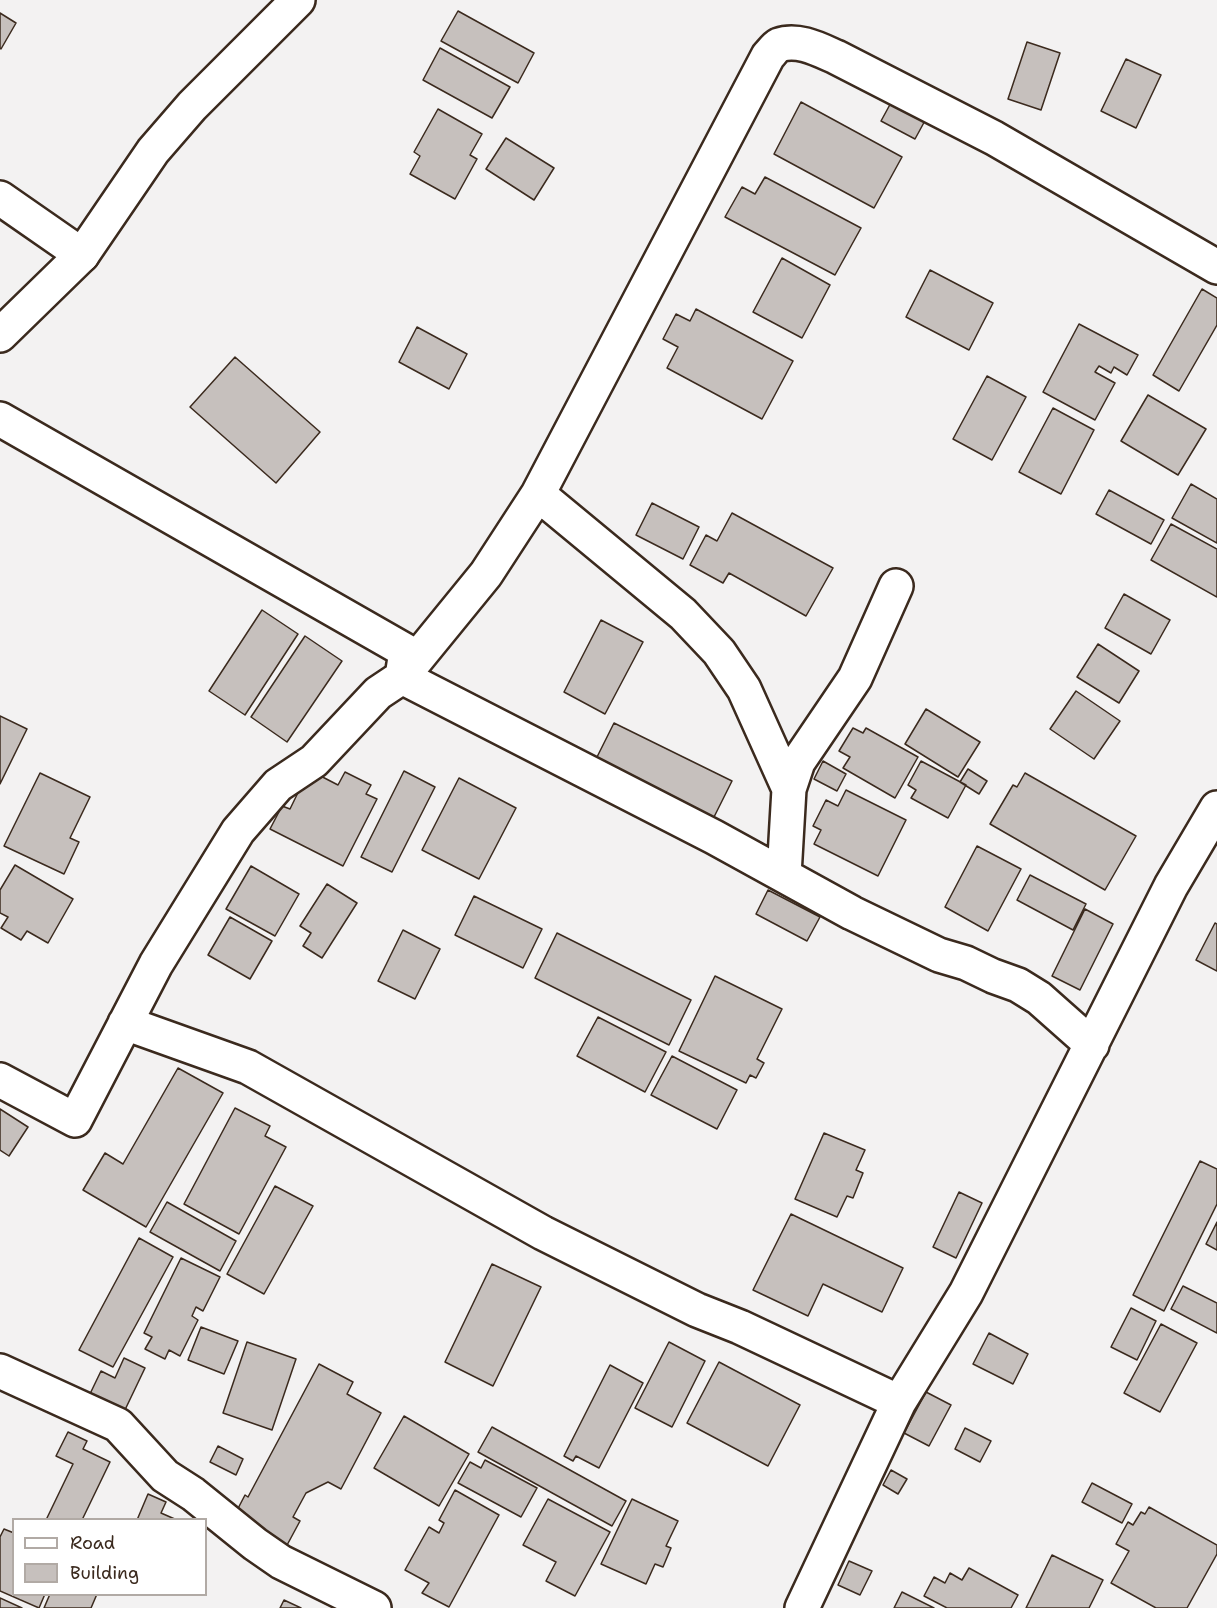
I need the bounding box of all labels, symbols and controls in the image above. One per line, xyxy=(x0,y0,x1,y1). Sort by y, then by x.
legend xyxy=(12,1518,207,1596)
text: Road xyxy=(70,1531,115,1555)
text: Building xyxy=(70,1561,139,1585)

